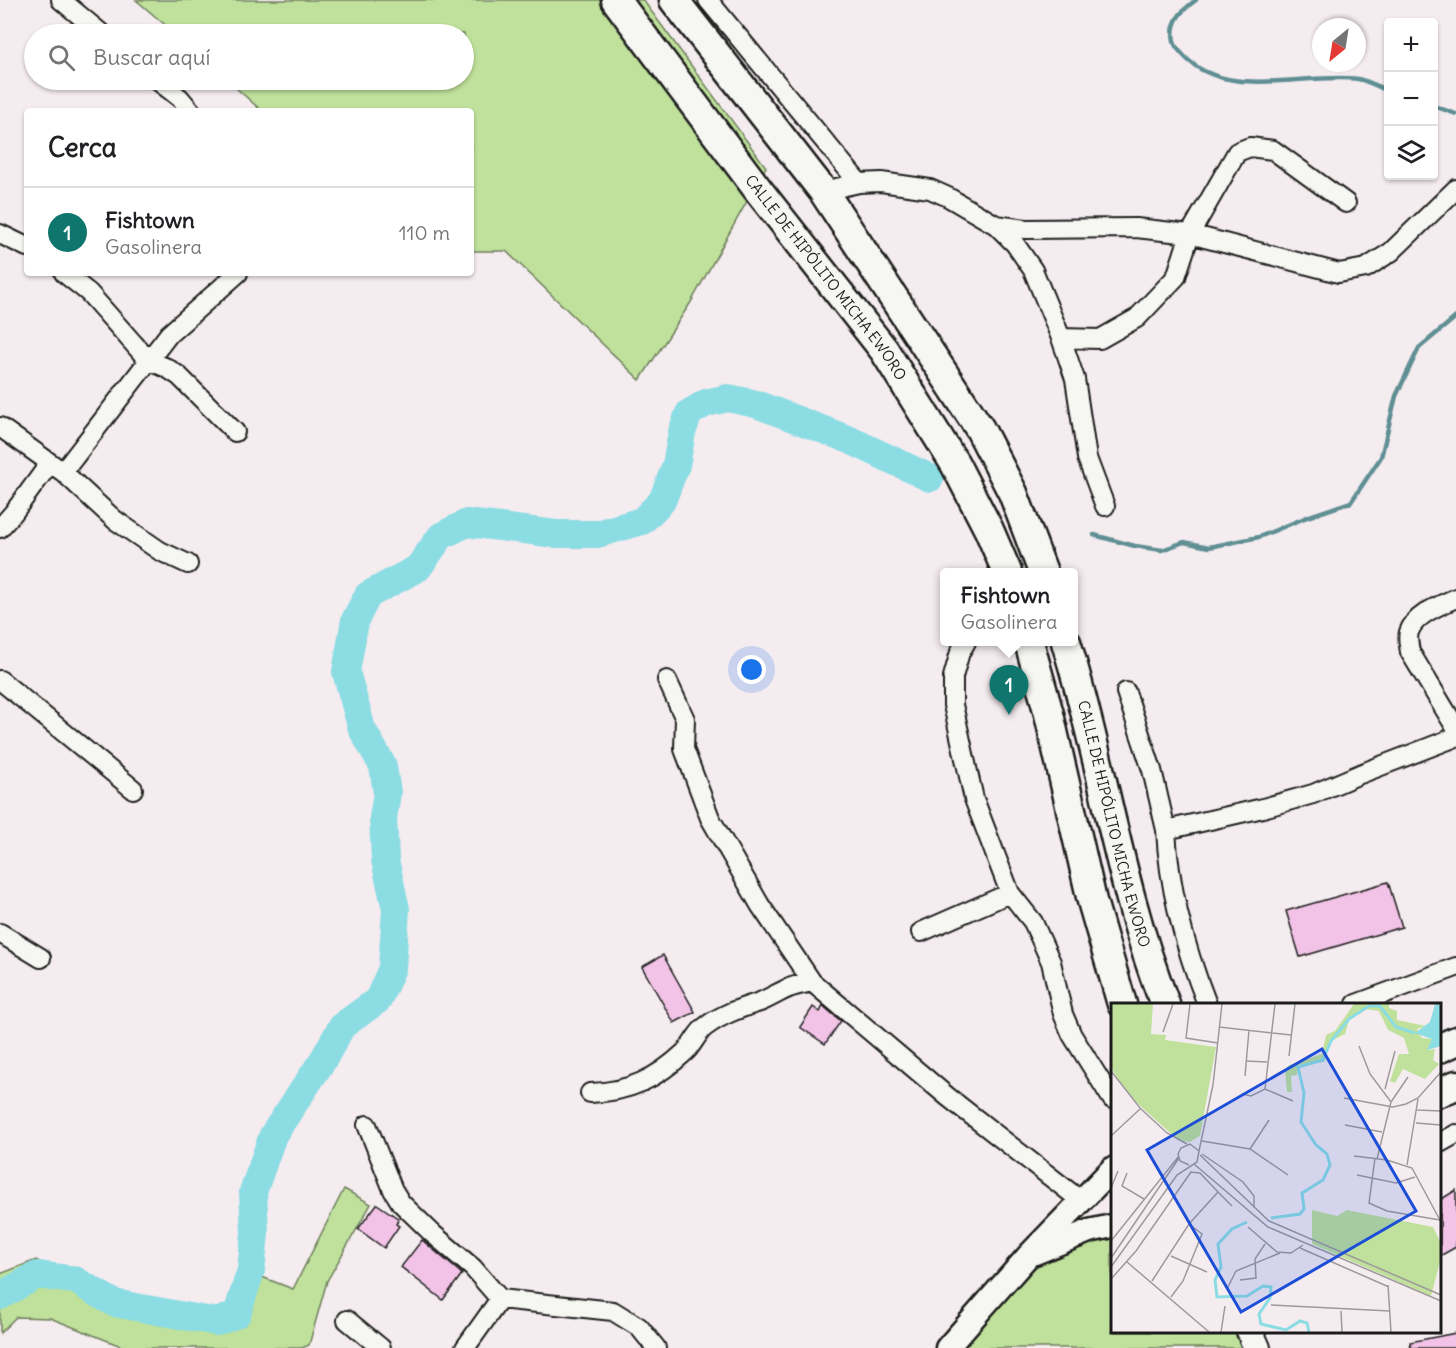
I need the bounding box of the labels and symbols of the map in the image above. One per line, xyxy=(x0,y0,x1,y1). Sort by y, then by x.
north arrow xyxy=(1312,18,1366,72)
street label: CALLE DE HIPÓLITO MICHA EWORO xyxy=(741,171,911,384)
your location xyxy=(737,655,766,684)
pin: 1 xyxy=(990,666,1028,715)
street label: CALLE DE HIPÓLITO MICHA EWORO xyxy=(1074,698,1154,950)
inset map xyxy=(1111,1003,1441,1333)

